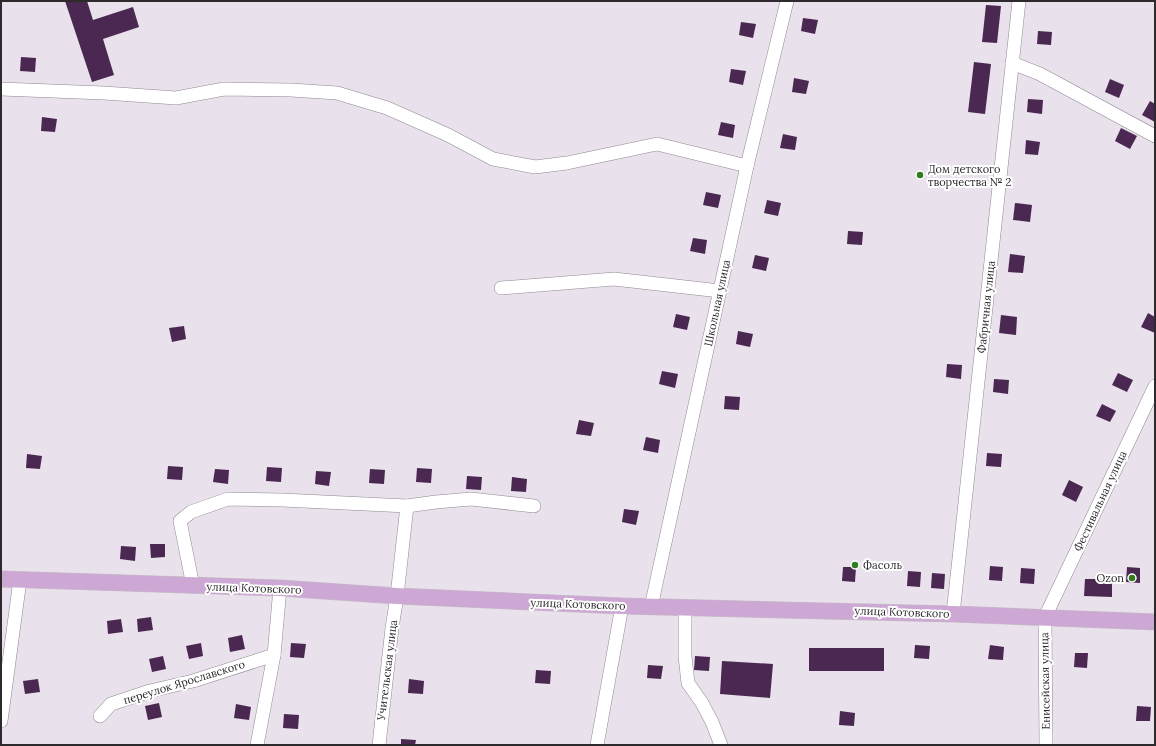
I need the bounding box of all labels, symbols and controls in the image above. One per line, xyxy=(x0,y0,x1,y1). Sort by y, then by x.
place label: Дом детского творчества № 2 xyxy=(928,162,1011,189)
marker: Дом детского творчества № 2 xyxy=(915,170,925,180)
street label: Школьная улица xyxy=(701,258,733,348)
street label: Фабричная улица xyxy=(974,260,998,354)
street label: Фестивальная улица xyxy=(1070,448,1130,554)
place label: Фасоль xyxy=(863,558,902,572)
marker: Фасоль xyxy=(850,560,860,570)
place label: Ozon xyxy=(1097,571,1124,585)
marker: Ozon xyxy=(1127,573,1137,583)
street label: улица Котовского xyxy=(206,579,302,597)
street label: улица Котовского xyxy=(530,595,626,613)
street label: улица Котовского xyxy=(854,603,950,621)
street label: Учительская улица xyxy=(374,619,400,722)
street label: Енисейская улица xyxy=(1037,632,1053,730)
street label: переулок Ярославского xyxy=(122,657,246,707)

